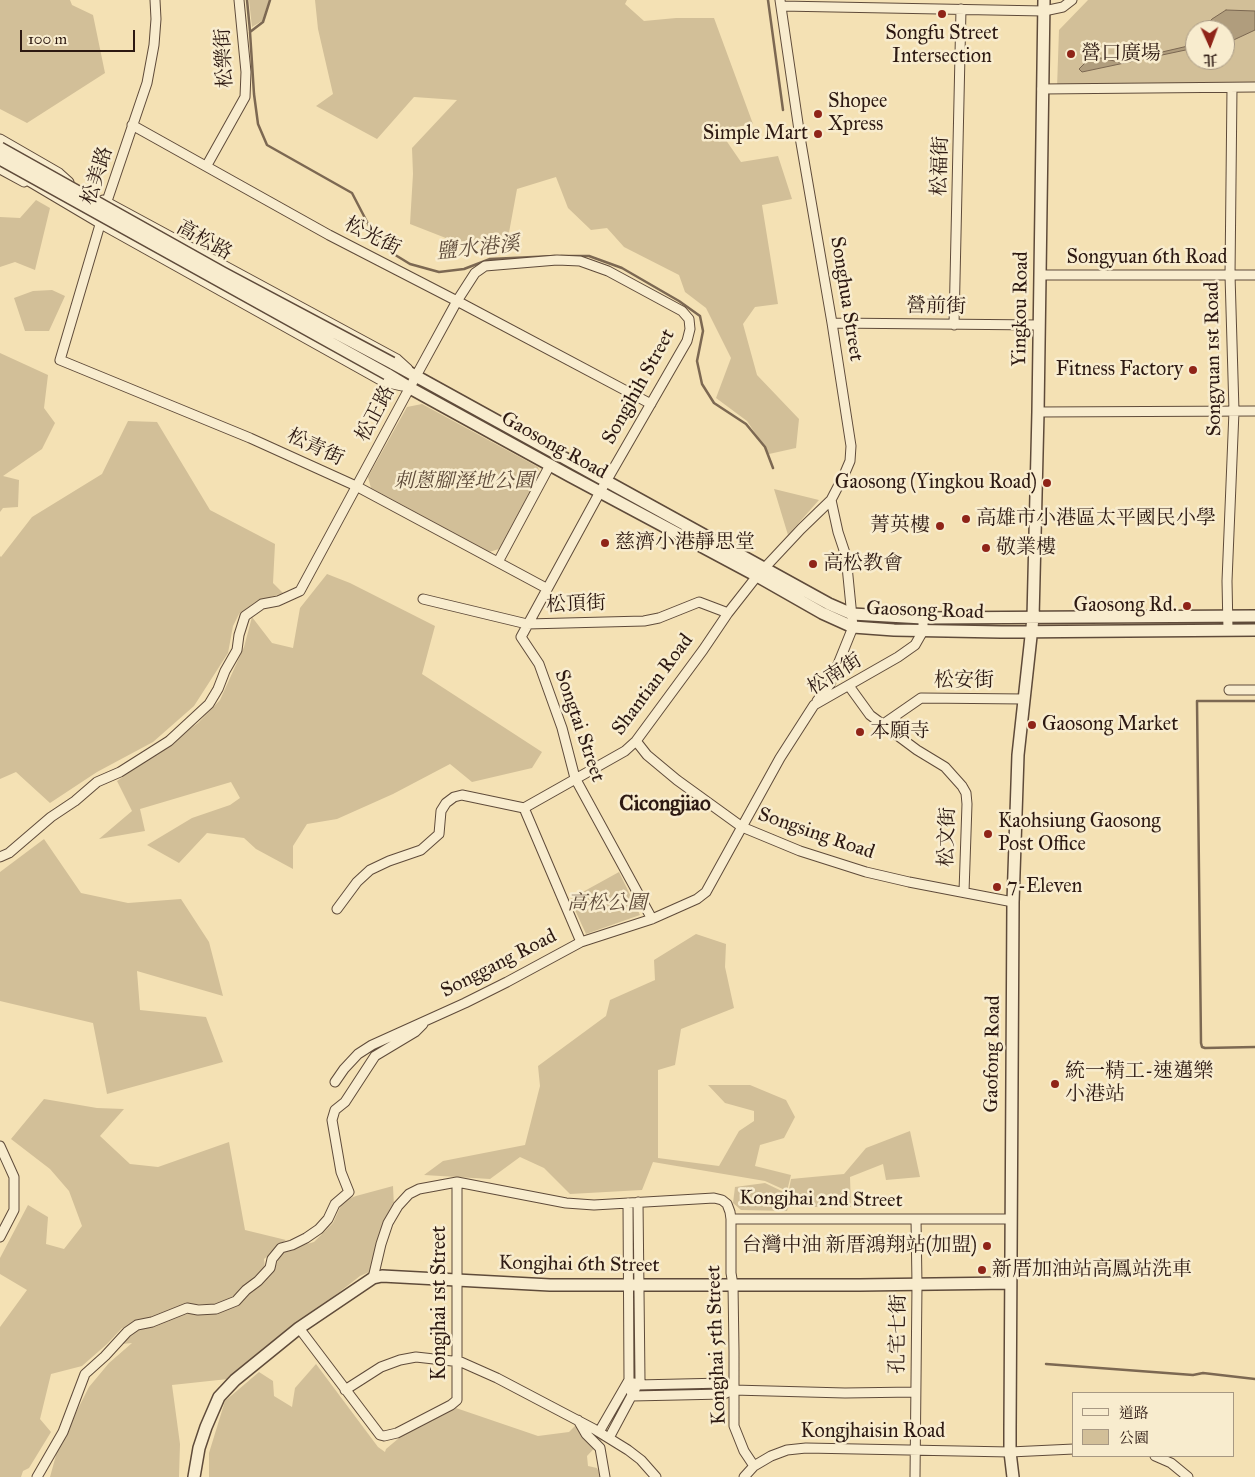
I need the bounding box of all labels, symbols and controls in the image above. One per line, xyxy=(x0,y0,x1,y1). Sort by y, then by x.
marker: Songfu Street Intersection xyxy=(936,8,948,20)
scale bar xyxy=(22,20,138,52)
north arrow xyxy=(1185,20,1235,70)
place label: Songfu Street Intersection xyxy=(885,22,999,69)
street label: 松樂街 xyxy=(211,27,239,89)
text: 100 m xyxy=(28,30,67,48)
place label: 營口廣場 xyxy=(1081,42,1161,66)
marker: 營口廣場 xyxy=(1065,48,1077,60)
text: 北 xyxy=(1203,51,1218,68)
place label: Shopee Xpress xyxy=(828,90,887,137)
marker: Shopee Xpress xyxy=(812,108,824,120)
place label: Simple Mart xyxy=(703,122,808,146)
marker: Simple Mart xyxy=(812,128,824,140)
street label: 松福街 xyxy=(928,136,954,196)
street label: 松美路 xyxy=(77,144,119,208)
street label: 松光街 xyxy=(340,213,404,261)
street label: 高松路 xyxy=(172,216,236,266)
water label: 鹽水港溪 xyxy=(435,232,521,266)
street label: Songhua Street xyxy=(824,235,868,363)
street label: Songyuan 6th Road xyxy=(1067,246,1227,270)
street label: Yingkou Road xyxy=(1008,251,1034,367)
street label: Songyuan 1st Road xyxy=(1201,281,1227,437)
street label: 營前街 xyxy=(906,294,966,320)
street label: Songjhih Street xyxy=(597,325,681,449)
place label: Fitness Factory xyxy=(1056,358,1183,382)
marker: Fitness Factory xyxy=(1187,364,1199,376)
street label: 松正路 xyxy=(351,382,401,446)
street label: Gaosong Road xyxy=(497,407,611,485)
street label: 松青街 xyxy=(283,424,347,472)
park label: 刺蔥腳溼地公園 xyxy=(394,470,534,494)
place label: Gaosong (Yingkou Road) xyxy=(835,471,1037,495)
marker: Gaosong (Yingkou Road) xyxy=(1041,477,1053,489)
place label: 高雄市小港區太平國民小學 xyxy=(976,507,1216,531)
marker: 高雄市小港區太平國民小學 xyxy=(960,513,972,525)
place label: 菁英樓 xyxy=(870,514,930,538)
marker: 菁英樓 xyxy=(934,520,946,532)
place label: 慈濟小港靜思堂 xyxy=(615,531,755,555)
place label: 敬業樓 xyxy=(996,536,1056,560)
marker: 慈濟小港靜思堂 xyxy=(599,537,611,549)
marker: 敬業樓 xyxy=(980,542,992,554)
place label: 高松教會 xyxy=(823,552,903,576)
marker: 高松教會 xyxy=(807,558,819,570)
street label: 松頂街 xyxy=(546,592,606,618)
place label: Gaosong Rd. xyxy=(1074,594,1177,618)
street label: Gaosong Road xyxy=(866,597,984,625)
marker: Gaosong Rd. xyxy=(1181,600,1193,612)
street label: Shantian Road xyxy=(607,630,699,740)
street label: 松南街 xyxy=(803,649,867,701)
street label: Songtai Street xyxy=(549,667,609,785)
street label: 松安街 xyxy=(934,669,994,693)
place label: Gaosong Market xyxy=(1042,713,1178,737)
marker: Gaosong Market xyxy=(1026,719,1038,731)
place label: 本願寺 xyxy=(870,720,930,744)
marker: 本願寺 xyxy=(854,726,866,738)
district label: Cicongjiao xyxy=(619,792,711,818)
street label: Songsing Road xyxy=(755,803,877,865)
street label: 松文街 xyxy=(935,807,961,867)
place label: Kaohsiung Gaosong Post Office xyxy=(998,810,1161,857)
marker: Kaohsiung Gaosong Post Office xyxy=(982,828,994,840)
place label: 7-Eleven xyxy=(1007,875,1082,899)
marker: 7-Eleven xyxy=(991,881,1003,893)
park label: 高松公園 xyxy=(567,892,647,916)
street label: Songgang Road xyxy=(437,925,561,1003)
street label: Gaofong Road xyxy=(980,995,1006,1113)
place label: 統一精工-速邁樂 小港站 xyxy=(1065,1060,1213,1107)
marker: 統一精工-速邁樂 小港站 xyxy=(1049,1078,1061,1090)
street label: Kongjhai 2nd Street xyxy=(739,1187,903,1213)
street label: Kongjhai 1st Street xyxy=(428,1226,452,1380)
place label: 台灣中油 新厝鴻翔站(加盟) xyxy=(742,1234,977,1258)
marker: 台灣中油 新厝鴻翔站(加盟) xyxy=(981,1240,993,1252)
street label: Kongjhai 6th Street xyxy=(498,1252,660,1278)
place label: 新厝加油站高鳳站洗車 xyxy=(992,1258,1192,1282)
marker: 新厝加油站高鳳站洗車 xyxy=(976,1264,988,1276)
street label: Kongjhai 5th Street xyxy=(702,1265,732,1425)
street label: 孔宅七街 xyxy=(886,1294,912,1374)
legend xyxy=(1072,1392,1235,1457)
text: 道路 xyxy=(1119,1404,1149,1422)
street label: Kongjhaisin Road xyxy=(801,1420,945,1444)
text: 公園 xyxy=(1119,1429,1149,1447)

